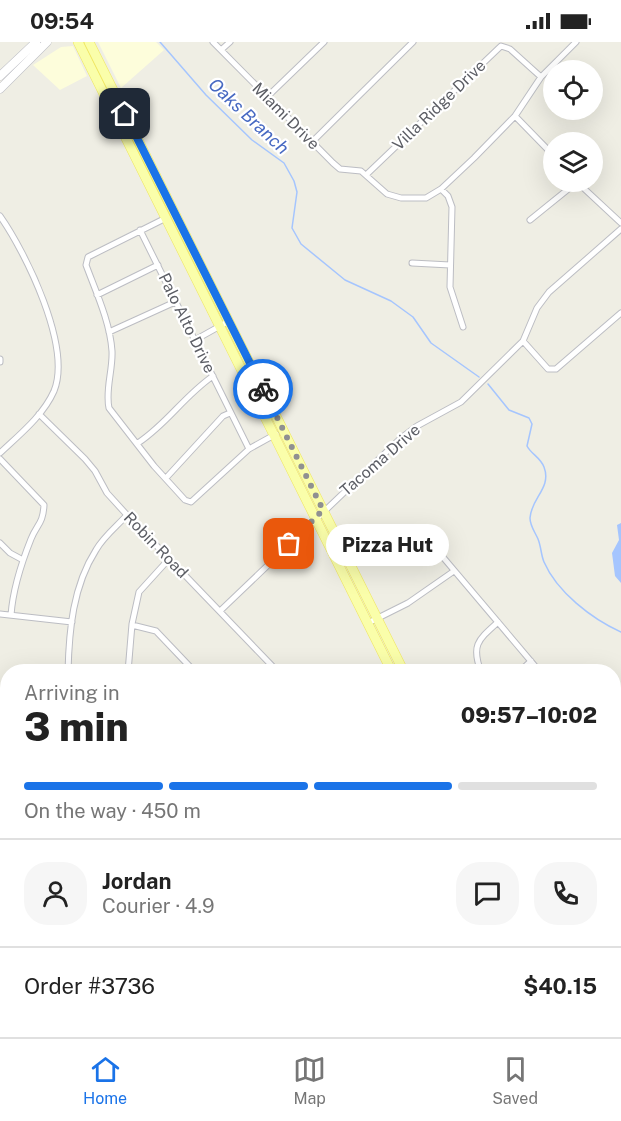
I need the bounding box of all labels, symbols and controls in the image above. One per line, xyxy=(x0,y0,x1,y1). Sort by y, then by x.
text: 09:54 xyxy=(30,8,94,34)
street label: Villa Ridge Drive xyxy=(389,56,489,154)
map controls xyxy=(543,60,603,192)
button: locate xyxy=(543,60,603,120)
water label: Oaks Branch xyxy=(205,74,293,158)
street label: Miami Drive xyxy=(249,79,323,153)
pin xyxy=(99,88,150,139)
icon: home xyxy=(108,97,141,130)
button: layers xyxy=(543,132,603,192)
street label: Palo Alto Drive xyxy=(155,270,219,376)
courier xyxy=(233,359,293,419)
icon: bike xyxy=(247,373,280,406)
street label: Tacoma Drive xyxy=(336,420,424,500)
street label: Robin Road xyxy=(120,508,192,582)
pin xyxy=(263,518,314,569)
callout: Pizza Hut xyxy=(325,523,448,565)
icon: bag xyxy=(272,527,305,560)
text: Pizza Hut xyxy=(342,533,433,557)
text: Arriving in xyxy=(24,681,119,705)
text: 09:57–10:02 xyxy=(461,702,597,728)
text: 3 min xyxy=(24,704,129,750)
text: On the way · 450 m xyxy=(24,799,201,823)
button: person xyxy=(24,862,87,925)
button: chat xyxy=(456,862,519,925)
button: phone xyxy=(534,862,597,925)
text: Jordan xyxy=(102,868,171,894)
text: Courier · 4.9 xyxy=(102,894,214,918)
text: Order #3736 xyxy=(24,973,155,999)
text: $40.15 xyxy=(523,973,597,999)
tab: Home xyxy=(83,1053,127,1108)
tab: Map xyxy=(293,1053,326,1108)
tab: Saved xyxy=(492,1053,538,1108)

